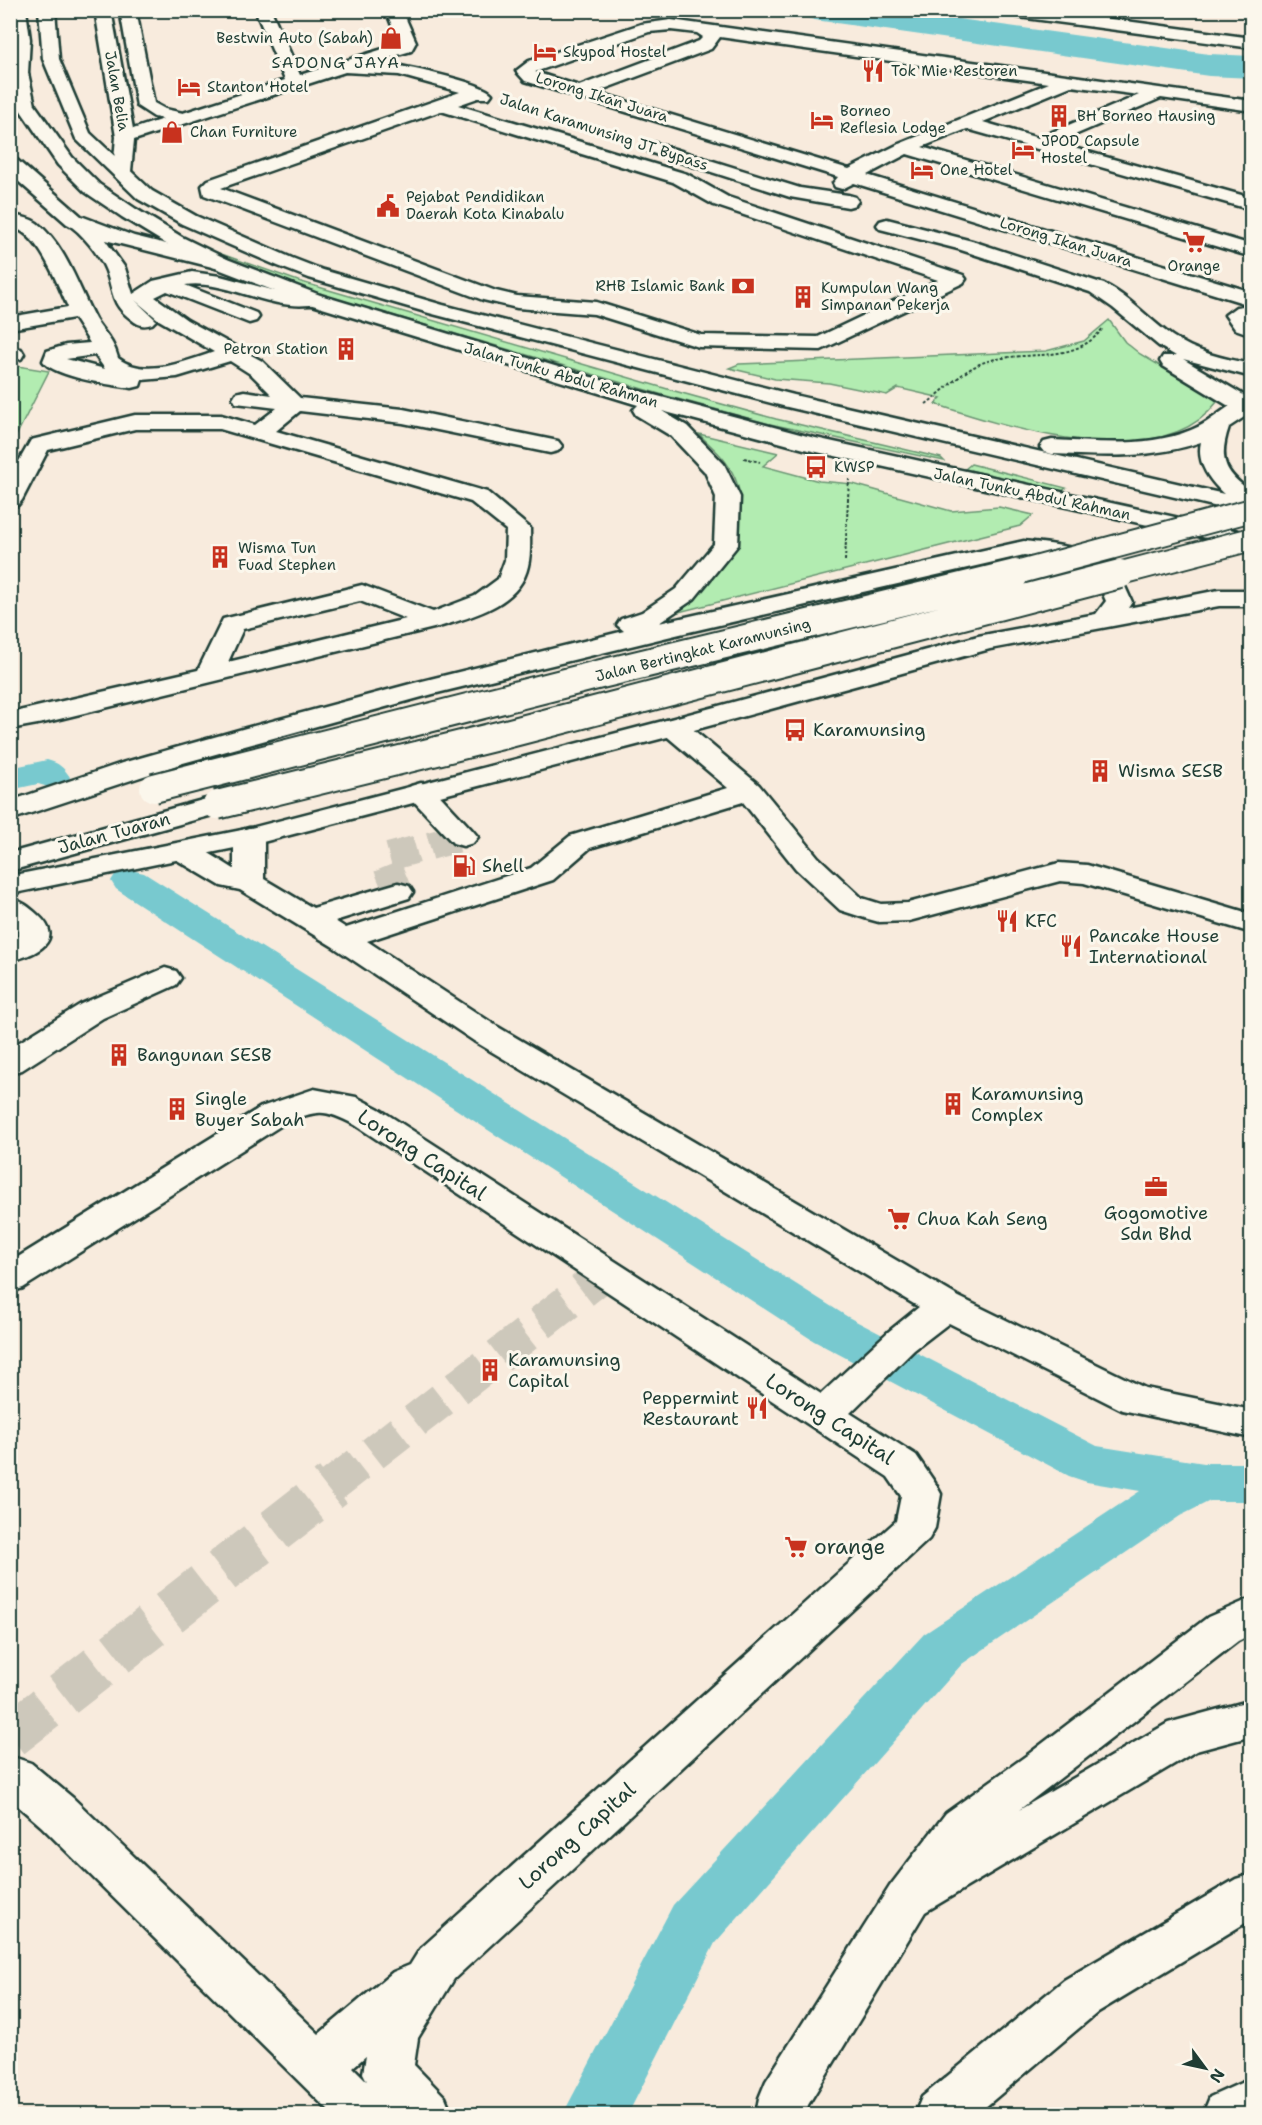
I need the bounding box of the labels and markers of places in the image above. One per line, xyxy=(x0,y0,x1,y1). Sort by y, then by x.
shop icon: Bestwin Auto (Sabah) xyxy=(378,25,404,51)
place label: Bestwin Auto (Sabah) xyxy=(216,28,373,48)
hotel icon: Skypod Hostel xyxy=(532,39,558,65)
place label: Skypod Hostel xyxy=(563,42,667,62)
restaurant icon: Tok Mie Restoren xyxy=(860,58,886,84)
place label: Tok Mie Restoren xyxy=(891,61,1017,81)
hotel icon: Stanton Hotel xyxy=(176,74,202,100)
place label: Stanton Hotel xyxy=(207,77,309,97)
place label: Borneo Reflesia Lodge xyxy=(840,101,946,138)
building icon: BH Borneo Hausing xyxy=(1046,103,1072,129)
place label: BH Borneo Hausing xyxy=(1077,106,1216,126)
hotel icon: Borneo Reflesia Lodge xyxy=(809,107,835,133)
shop icon: Chan Furniture xyxy=(159,119,185,145)
place label: Chan Furniture xyxy=(190,122,297,142)
place label: JPOD Capsule Hostel xyxy=(1041,131,1140,168)
hotel icon: JPOD Capsule Hostel xyxy=(1010,137,1036,163)
hotel icon: One Hotel xyxy=(909,157,935,183)
place label: One Hotel xyxy=(940,160,1013,180)
place label: Pejabat Pendidikan Daerah Kota Kinabalu xyxy=(406,187,564,224)
public building icon: Pejabat Pendidikan Daerah Kota Kinabalu xyxy=(375,193,401,219)
supermarket icon: Orange xyxy=(1181,229,1207,255)
place label: Orange xyxy=(1168,256,1220,276)
bank icon: RHB Islamic Bank xyxy=(730,273,756,299)
place label: RHB Islamic Bank xyxy=(596,276,725,296)
place label: Kumpulan Wang Simpanan Pekerja xyxy=(821,278,950,315)
building icon: Kumpulan Wang Simpanan Pekerja xyxy=(790,284,816,310)
building icon: Petron Station xyxy=(333,336,359,362)
place label: Petron Station xyxy=(224,339,328,359)
bus stop icon: KWSP xyxy=(803,454,829,480)
place label: KWSP xyxy=(834,457,875,477)
place label: Wisma Tun Fuad Stephen xyxy=(238,538,336,575)
building icon: Wisma Tun Fuad Stephen xyxy=(207,544,233,570)
bus stop icon: Karamunsing xyxy=(782,717,808,743)
place label: Karamunsing xyxy=(813,718,925,742)
building icon: Wisma SESB xyxy=(1087,758,1113,784)
place label: Wisma SESB xyxy=(1118,759,1223,783)
fuel station icon: Shell xyxy=(451,853,477,879)
place label: Shell xyxy=(482,854,524,878)
restaurant icon: KFC xyxy=(994,908,1020,934)
place label: KFC xyxy=(1025,909,1057,933)
place label: Pancake House International xyxy=(1089,924,1220,969)
restaurant icon: Pancake House International xyxy=(1058,933,1084,959)
building icon: Bangunan SESB xyxy=(106,1042,132,1068)
place label: Bangunan SESB xyxy=(137,1043,272,1067)
place label: Karamunsing Complex xyxy=(971,1082,1083,1127)
place label: Single Buyer Sabah xyxy=(195,1087,304,1132)
building icon: Karamunsing Complex xyxy=(940,1091,966,1117)
building icon: Single Buyer Sabah xyxy=(164,1096,190,1122)
office icon: Gogomotive Sdn Bhd xyxy=(1143,1174,1169,1200)
place label: Gogomotive Sdn Bhd xyxy=(1104,1201,1208,1246)
supermarket icon: Chua Kah Seng xyxy=(886,1206,912,1232)
place label: Chua Kah Seng xyxy=(917,1207,1048,1231)
place label: Karamunsing Capital xyxy=(508,1348,620,1393)
building icon: Karamunsing Capital xyxy=(477,1357,503,1383)
place label: Peppermint Restaurant xyxy=(642,1386,739,1431)
restaurant icon: Peppermint Restaurant xyxy=(744,1395,770,1421)
place label: orange xyxy=(814,1533,885,1561)
supermarket icon: orange xyxy=(783,1534,809,1560)

